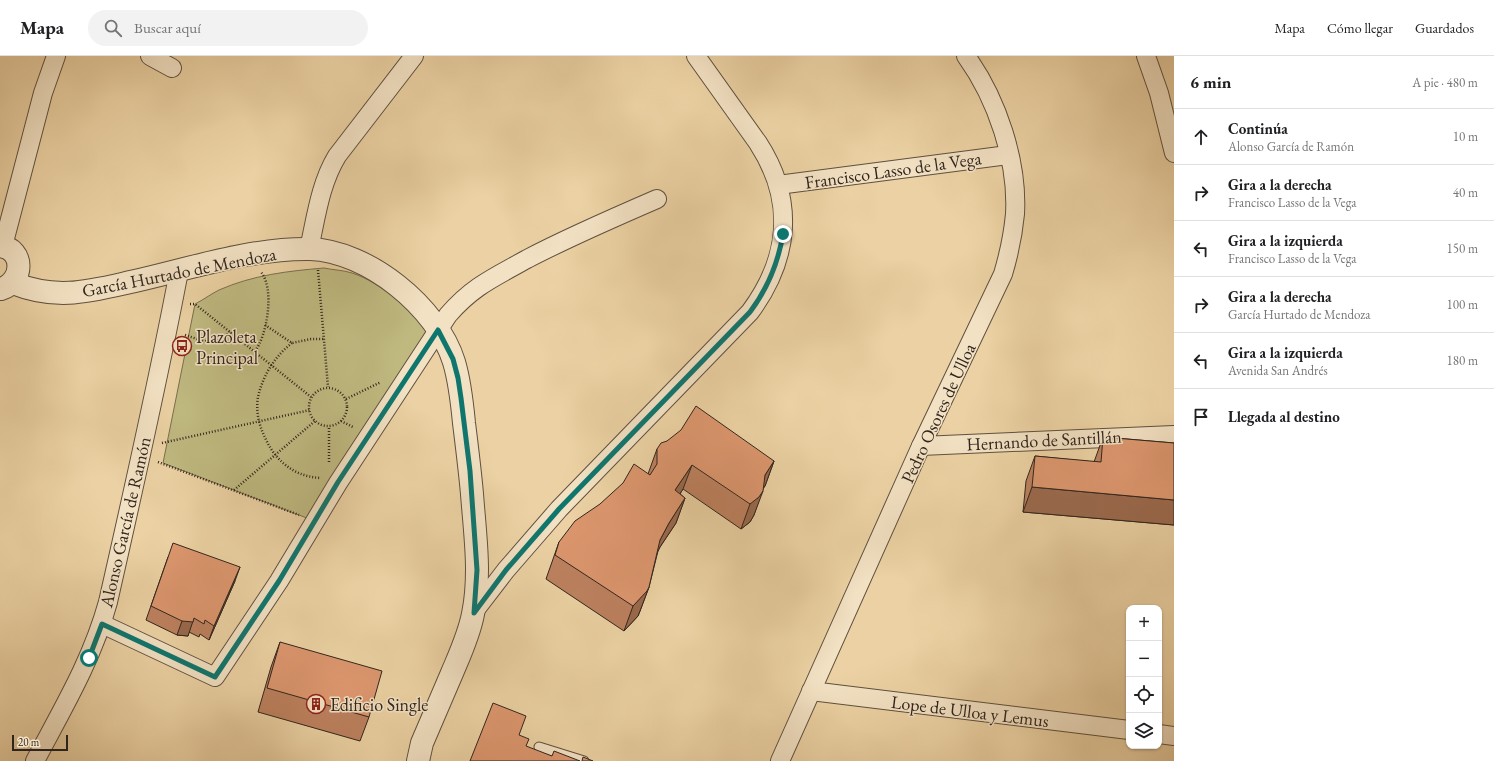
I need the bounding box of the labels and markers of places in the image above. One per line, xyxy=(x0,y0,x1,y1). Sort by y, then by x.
place label: Plazoleta Principal xyxy=(196,325,258,369)
bus stop icon: Plazoleta Principal xyxy=(171,335,193,357)
building icon: Edificio Single xyxy=(305,693,327,715)
place label: Edificio Single xyxy=(330,693,428,716)

